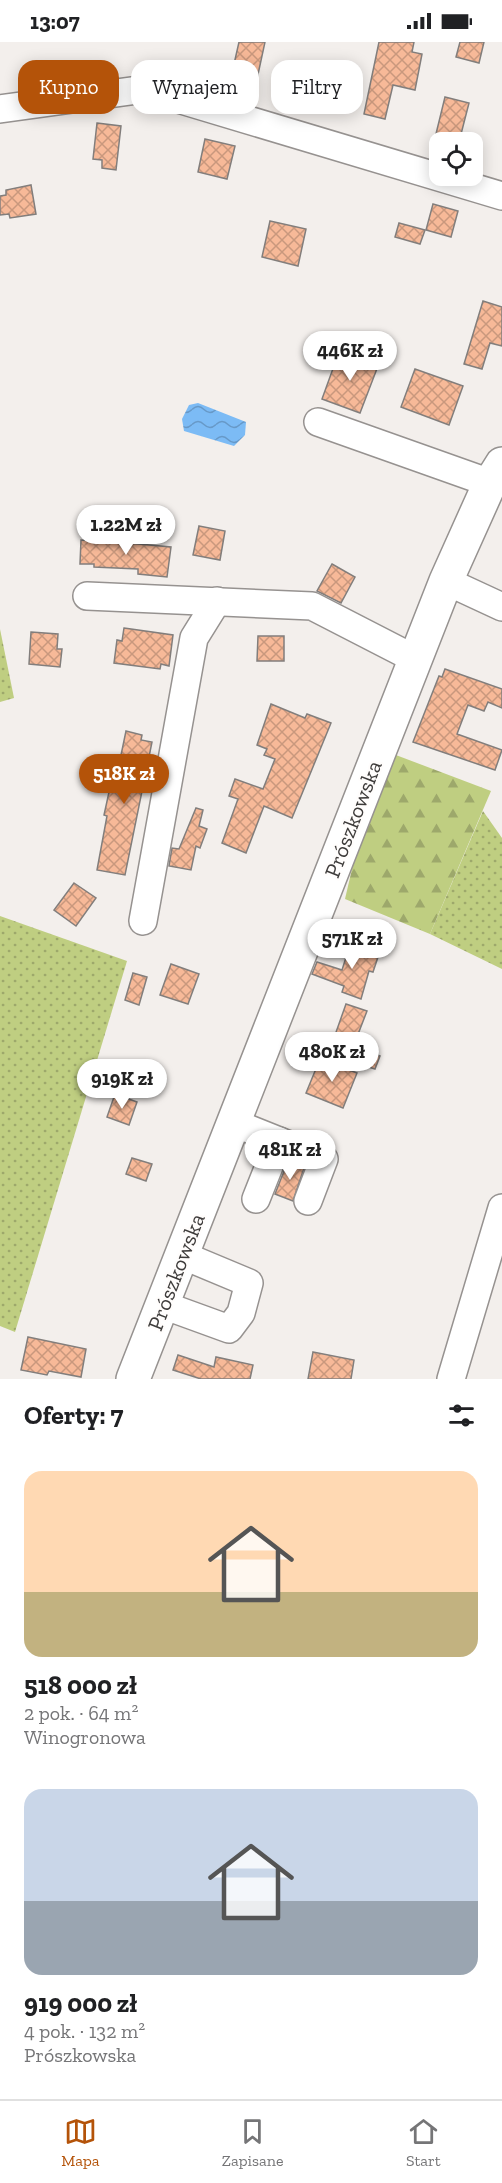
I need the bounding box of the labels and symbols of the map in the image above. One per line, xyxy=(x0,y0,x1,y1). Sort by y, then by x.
pin: 446K zł xyxy=(295,331,405,382)
pin: 1.22M zł xyxy=(64,505,188,556)
pin: 518K zł xyxy=(69,754,179,805)
street label: Prószkowska xyxy=(318,756,388,881)
pin: 571K zł xyxy=(297,919,407,970)
pin: 480K zł xyxy=(277,1032,387,1083)
pin: 919K zł xyxy=(67,1059,177,1110)
pin: 481K zł xyxy=(235,1130,345,1181)
street label: Prószkowska xyxy=(141,1209,211,1334)

